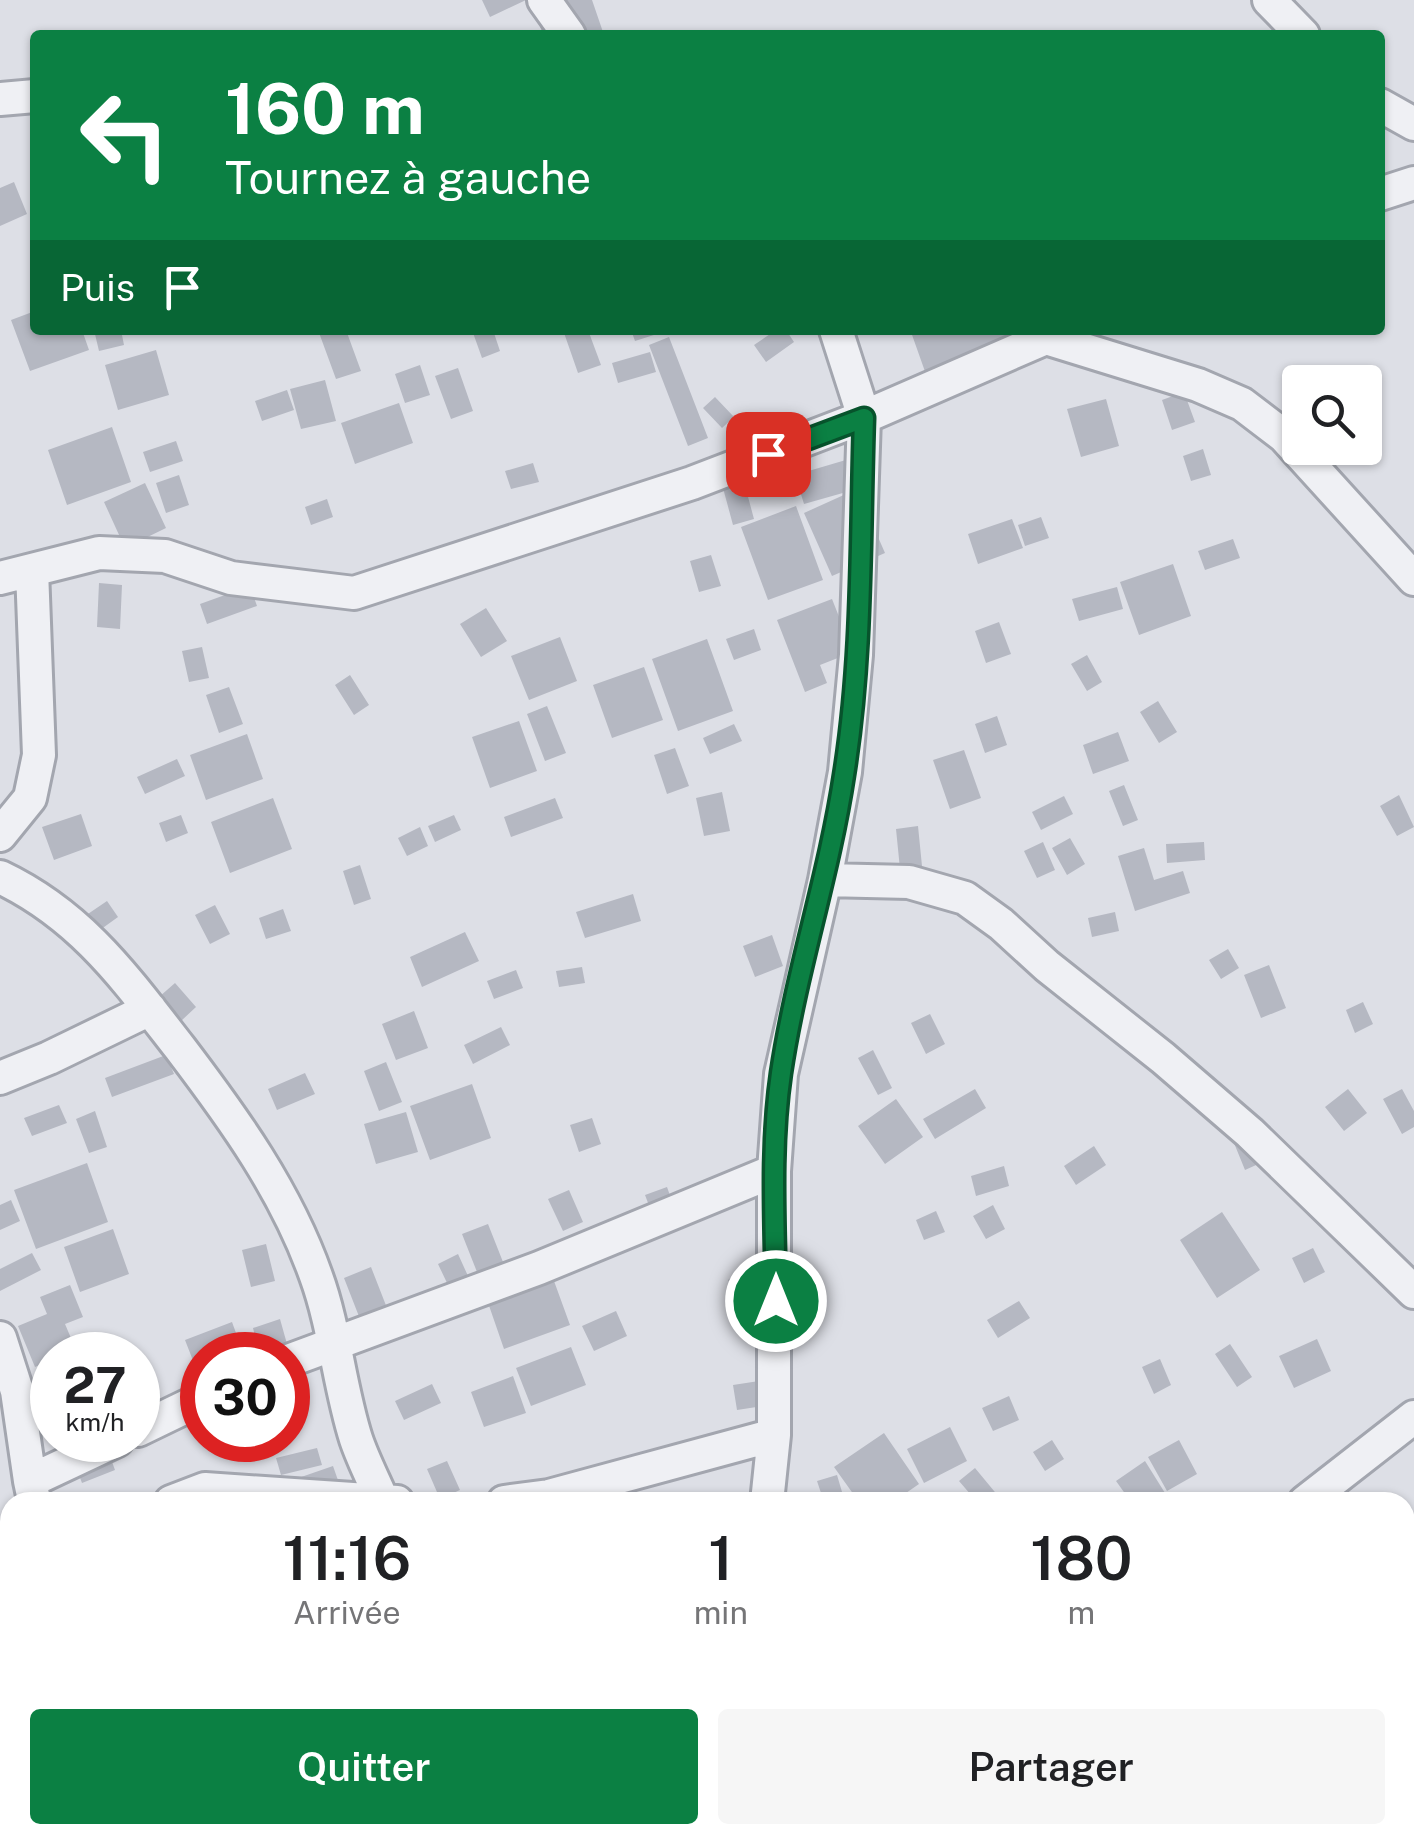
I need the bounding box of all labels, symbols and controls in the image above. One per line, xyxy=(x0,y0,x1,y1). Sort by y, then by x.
text: 160 m xyxy=(225,67,425,150)
icon: left xyxy=(60,70,190,200)
text: Tournez à gauche xyxy=(225,151,591,204)
icon: arrive xyxy=(155,260,210,315)
text: Puis xyxy=(60,265,135,310)
map controls xyxy=(1282,365,1382,465)
button: search xyxy=(1282,365,1382,465)
pin xyxy=(726,412,811,497)
icon: arrive xyxy=(741,427,796,482)
position arrow xyxy=(724,1249,828,1353)
speed limit sign: 30 xyxy=(180,1332,310,1462)
text: 27 xyxy=(63,1355,127,1414)
text: km/h xyxy=(66,1407,124,1437)
text: 11:16 xyxy=(282,1523,411,1594)
text: 1 xyxy=(708,1523,733,1594)
text: 180 xyxy=(1030,1523,1133,1594)
text: Arrivée xyxy=(293,1594,401,1631)
text: min xyxy=(694,1594,748,1631)
text: m xyxy=(1068,1594,1095,1631)
button: Quitter xyxy=(30,1709,698,1824)
button: Partager xyxy=(718,1709,1385,1824)

